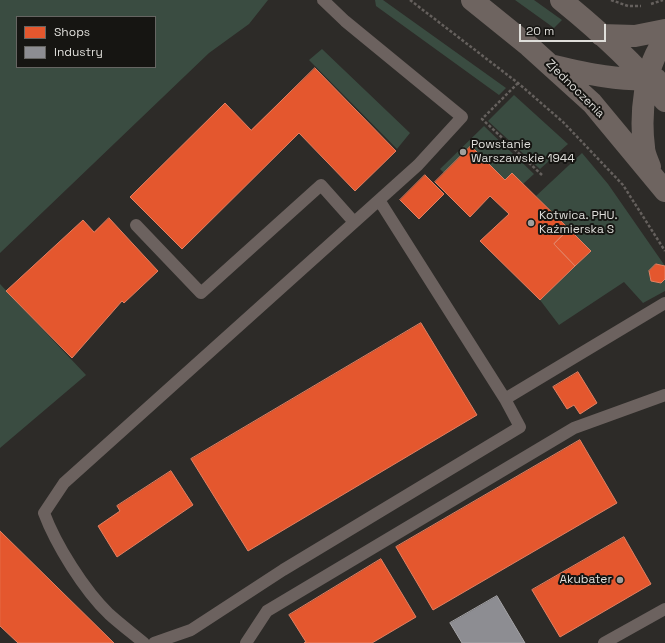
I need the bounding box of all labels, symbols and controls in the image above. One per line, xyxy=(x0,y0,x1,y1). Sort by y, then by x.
legend xyxy=(16,16,156,68)
scale bar xyxy=(521,16,608,42)
text: 20 m xyxy=(526,23,554,39)
text: Shops xyxy=(54,24,90,40)
text: Industry xyxy=(54,44,103,60)
street label: Zjednoczenia xyxy=(543,57,607,121)
place label: Powstanie Warszawskie 1944 xyxy=(471,138,575,166)
marker: Powstanie Warszawskie 1944 xyxy=(458,147,468,157)
place label: Kotwica. PHU. Kaźmierska S xyxy=(539,209,617,237)
marker: Kotwica. PHU. Kaźmierska S xyxy=(526,218,536,228)
place label: Akubater xyxy=(559,573,612,587)
marker: Akubater xyxy=(615,575,625,585)

